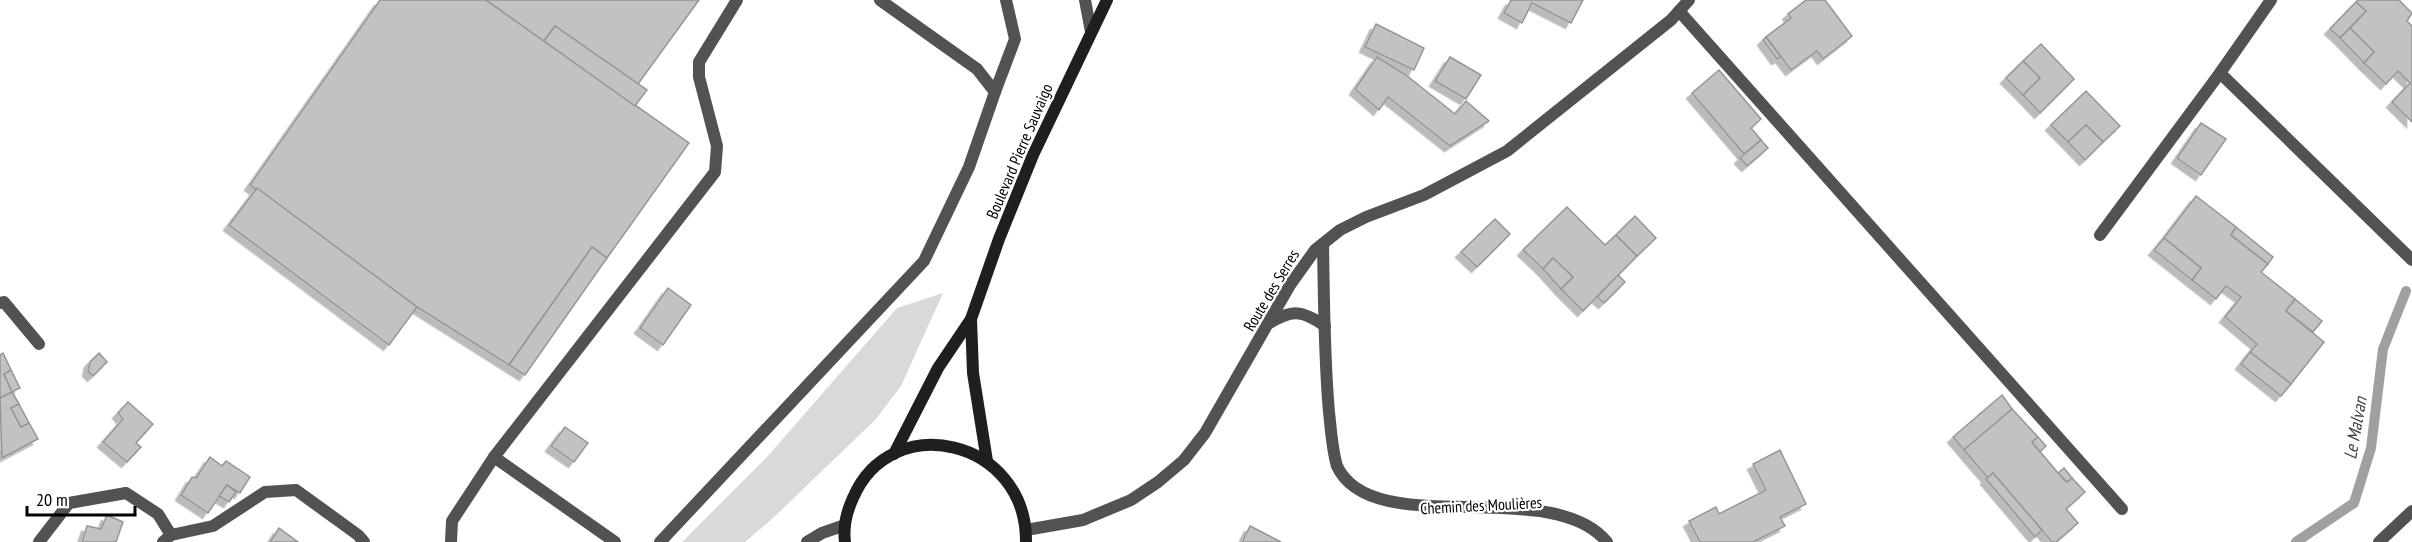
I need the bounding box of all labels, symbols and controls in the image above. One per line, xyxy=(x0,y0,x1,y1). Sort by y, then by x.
street label: Boulevard Pierre Sauvaigo xyxy=(981,80,1057,222)
street label: Route des Serres xyxy=(1239,246,1303,334)
water label: Le Malvan xyxy=(2338,394,2372,461)
scale bar xyxy=(27,479,135,517)
text: 20 m xyxy=(36,488,68,511)
street label: Chemin des Moulières xyxy=(1420,492,1542,518)

